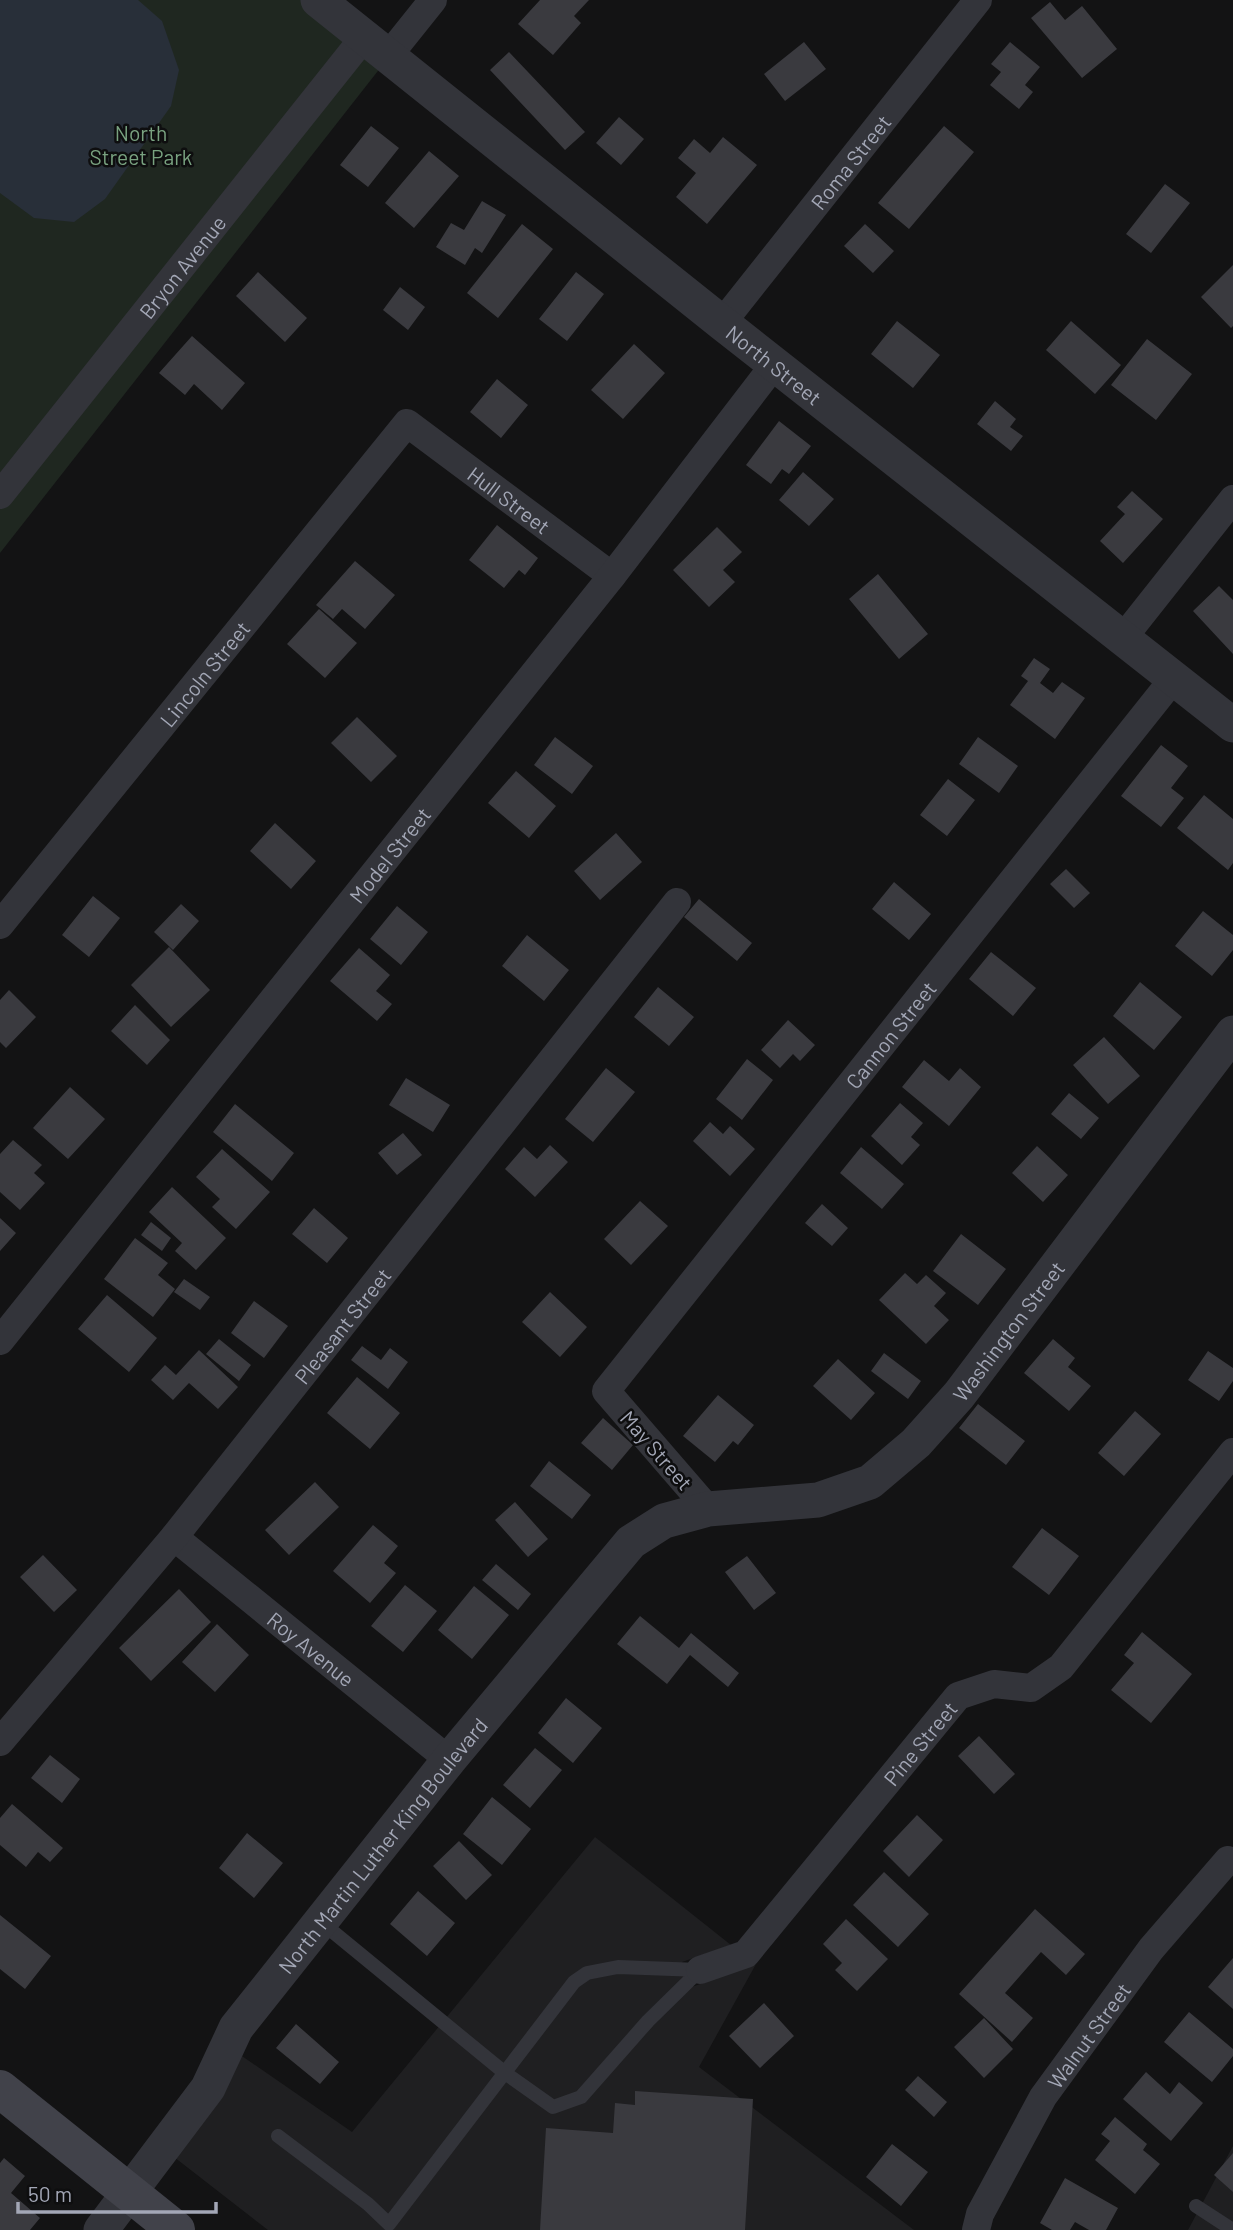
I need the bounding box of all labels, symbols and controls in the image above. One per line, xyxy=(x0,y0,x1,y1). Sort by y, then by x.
street label: Roma Street xyxy=(805,109,895,214)
park label: North Street Park xyxy=(90,120,192,169)
street label: Bryon Avenue xyxy=(133,210,230,323)
street label: North Street xyxy=(722,319,827,409)
street label: Hull Street xyxy=(463,461,555,538)
street label: Lincoln Street xyxy=(154,616,254,731)
street label: Model Street xyxy=(343,802,435,907)
street label: Cannon Street xyxy=(840,976,940,1093)
street label: Washington Street xyxy=(947,1256,1069,1406)
street label: Pleasant Street xyxy=(288,1262,395,1388)
street label: May Street xyxy=(616,1405,698,1495)
street label: Roy Avenue xyxy=(263,1606,360,1691)
street label: Pine Street xyxy=(878,1696,961,1790)
street label: North Martin Luther King Boulevard xyxy=(272,1712,492,1978)
street label: Walnut Street xyxy=(1041,1977,1135,2093)
scale bar xyxy=(18,2170,215,2214)
text: 50 m xyxy=(28,2181,72,2206)

